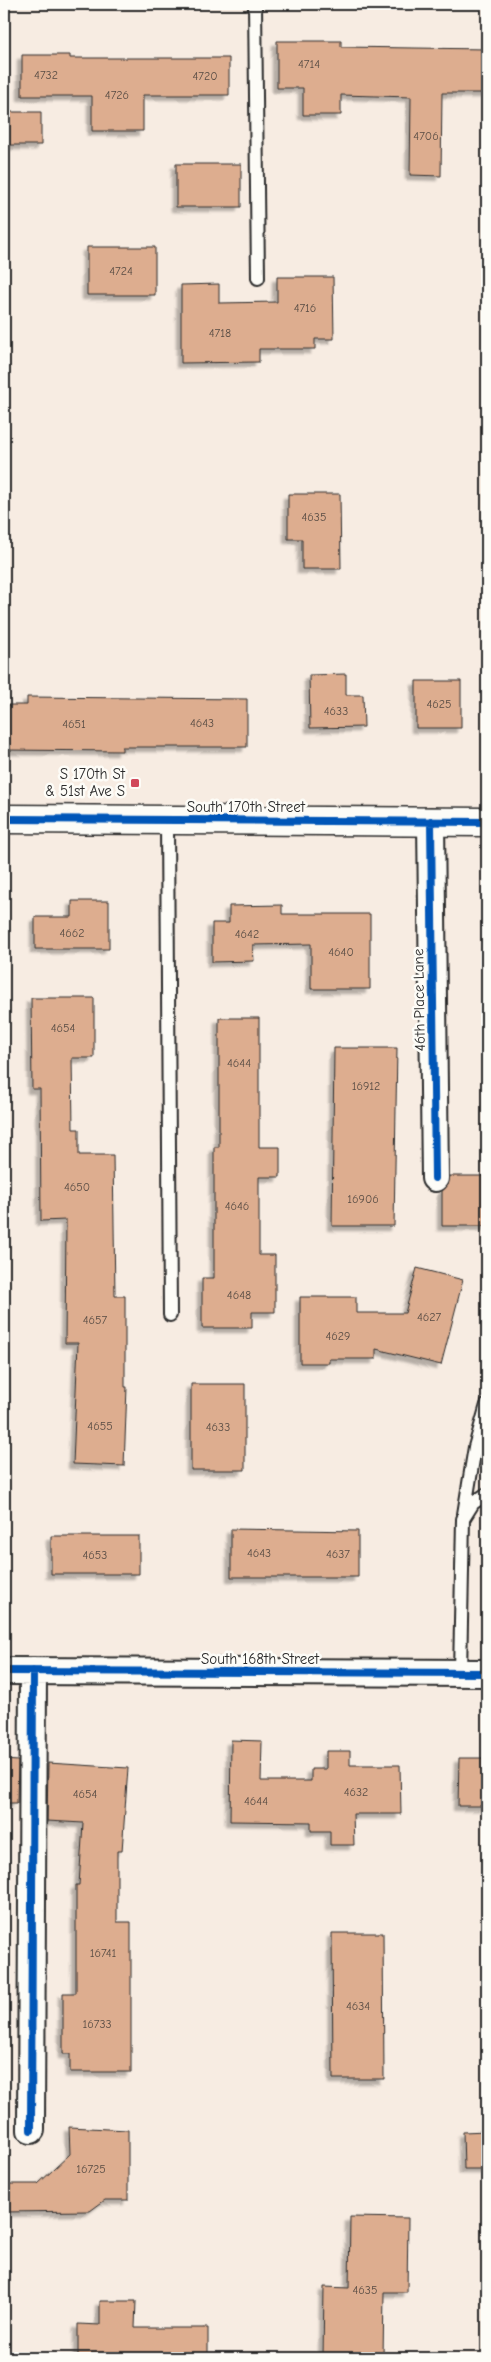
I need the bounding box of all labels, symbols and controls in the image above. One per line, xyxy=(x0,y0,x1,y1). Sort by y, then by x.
house number: 4714 xyxy=(298,57,320,71)
house number: 4732 xyxy=(34,68,58,82)
house number: 4720 xyxy=(192,69,218,83)
house number: 4726 xyxy=(105,88,129,102)
house number: 4706 xyxy=(413,129,439,143)
house number: 4724 xyxy=(109,264,133,278)
house number: 4716 xyxy=(294,301,316,315)
house number: 4718 xyxy=(209,326,231,340)
house number: 4635 xyxy=(302,510,326,524)
house number: 4625 xyxy=(426,697,452,711)
house number: 4633 xyxy=(324,704,348,718)
house number: 4643 xyxy=(190,716,214,730)
house number: 4651 xyxy=(62,717,86,731)
place label: S 170th St & 51st Ave S xyxy=(45,765,126,800)
marker: S 170th St & 51st Ave S xyxy=(129,777,141,789)
street label: South 170th Street xyxy=(187,798,306,816)
house number: 4662 xyxy=(59,926,85,940)
house number: 4642 xyxy=(235,927,259,941)
house number: 4640 xyxy=(328,945,354,959)
street label: 46th Place Lane xyxy=(409,948,429,1052)
house number: 4654 xyxy=(51,1021,76,1035)
house number: 4644 xyxy=(227,1056,251,1070)
house number: 16912 xyxy=(352,1079,380,1093)
house number: 4650 xyxy=(64,1180,90,1194)
house number: 16906 xyxy=(347,1192,379,1206)
house number: 4646 xyxy=(225,1199,249,1213)
house number: 4648 xyxy=(227,1288,251,1302)
house number: 4627 xyxy=(417,1310,441,1324)
house number: 4657 xyxy=(83,1313,108,1327)
house number: 4629 xyxy=(326,1329,350,1343)
house number: 4655 xyxy=(87,1419,113,1433)
house number: 4633 xyxy=(206,1420,230,1434)
house number: 4643 xyxy=(247,1546,271,1560)
house number: 4637 xyxy=(326,1547,350,1561)
house number: 4653 xyxy=(83,1548,107,1562)
street label: South 168th Street xyxy=(201,1650,320,1668)
house number: 4632 xyxy=(344,1785,368,1799)
house number: 4654 xyxy=(73,1787,98,1801)
house number: 4644 xyxy=(244,1794,268,1808)
house number: 16741 xyxy=(90,1946,117,1960)
house number: 4634 xyxy=(346,1999,370,2013)
house number: 16733 xyxy=(82,2017,112,2031)
house number: 16725 xyxy=(76,2162,106,2176)
house number: 4635 xyxy=(353,2283,377,2297)

